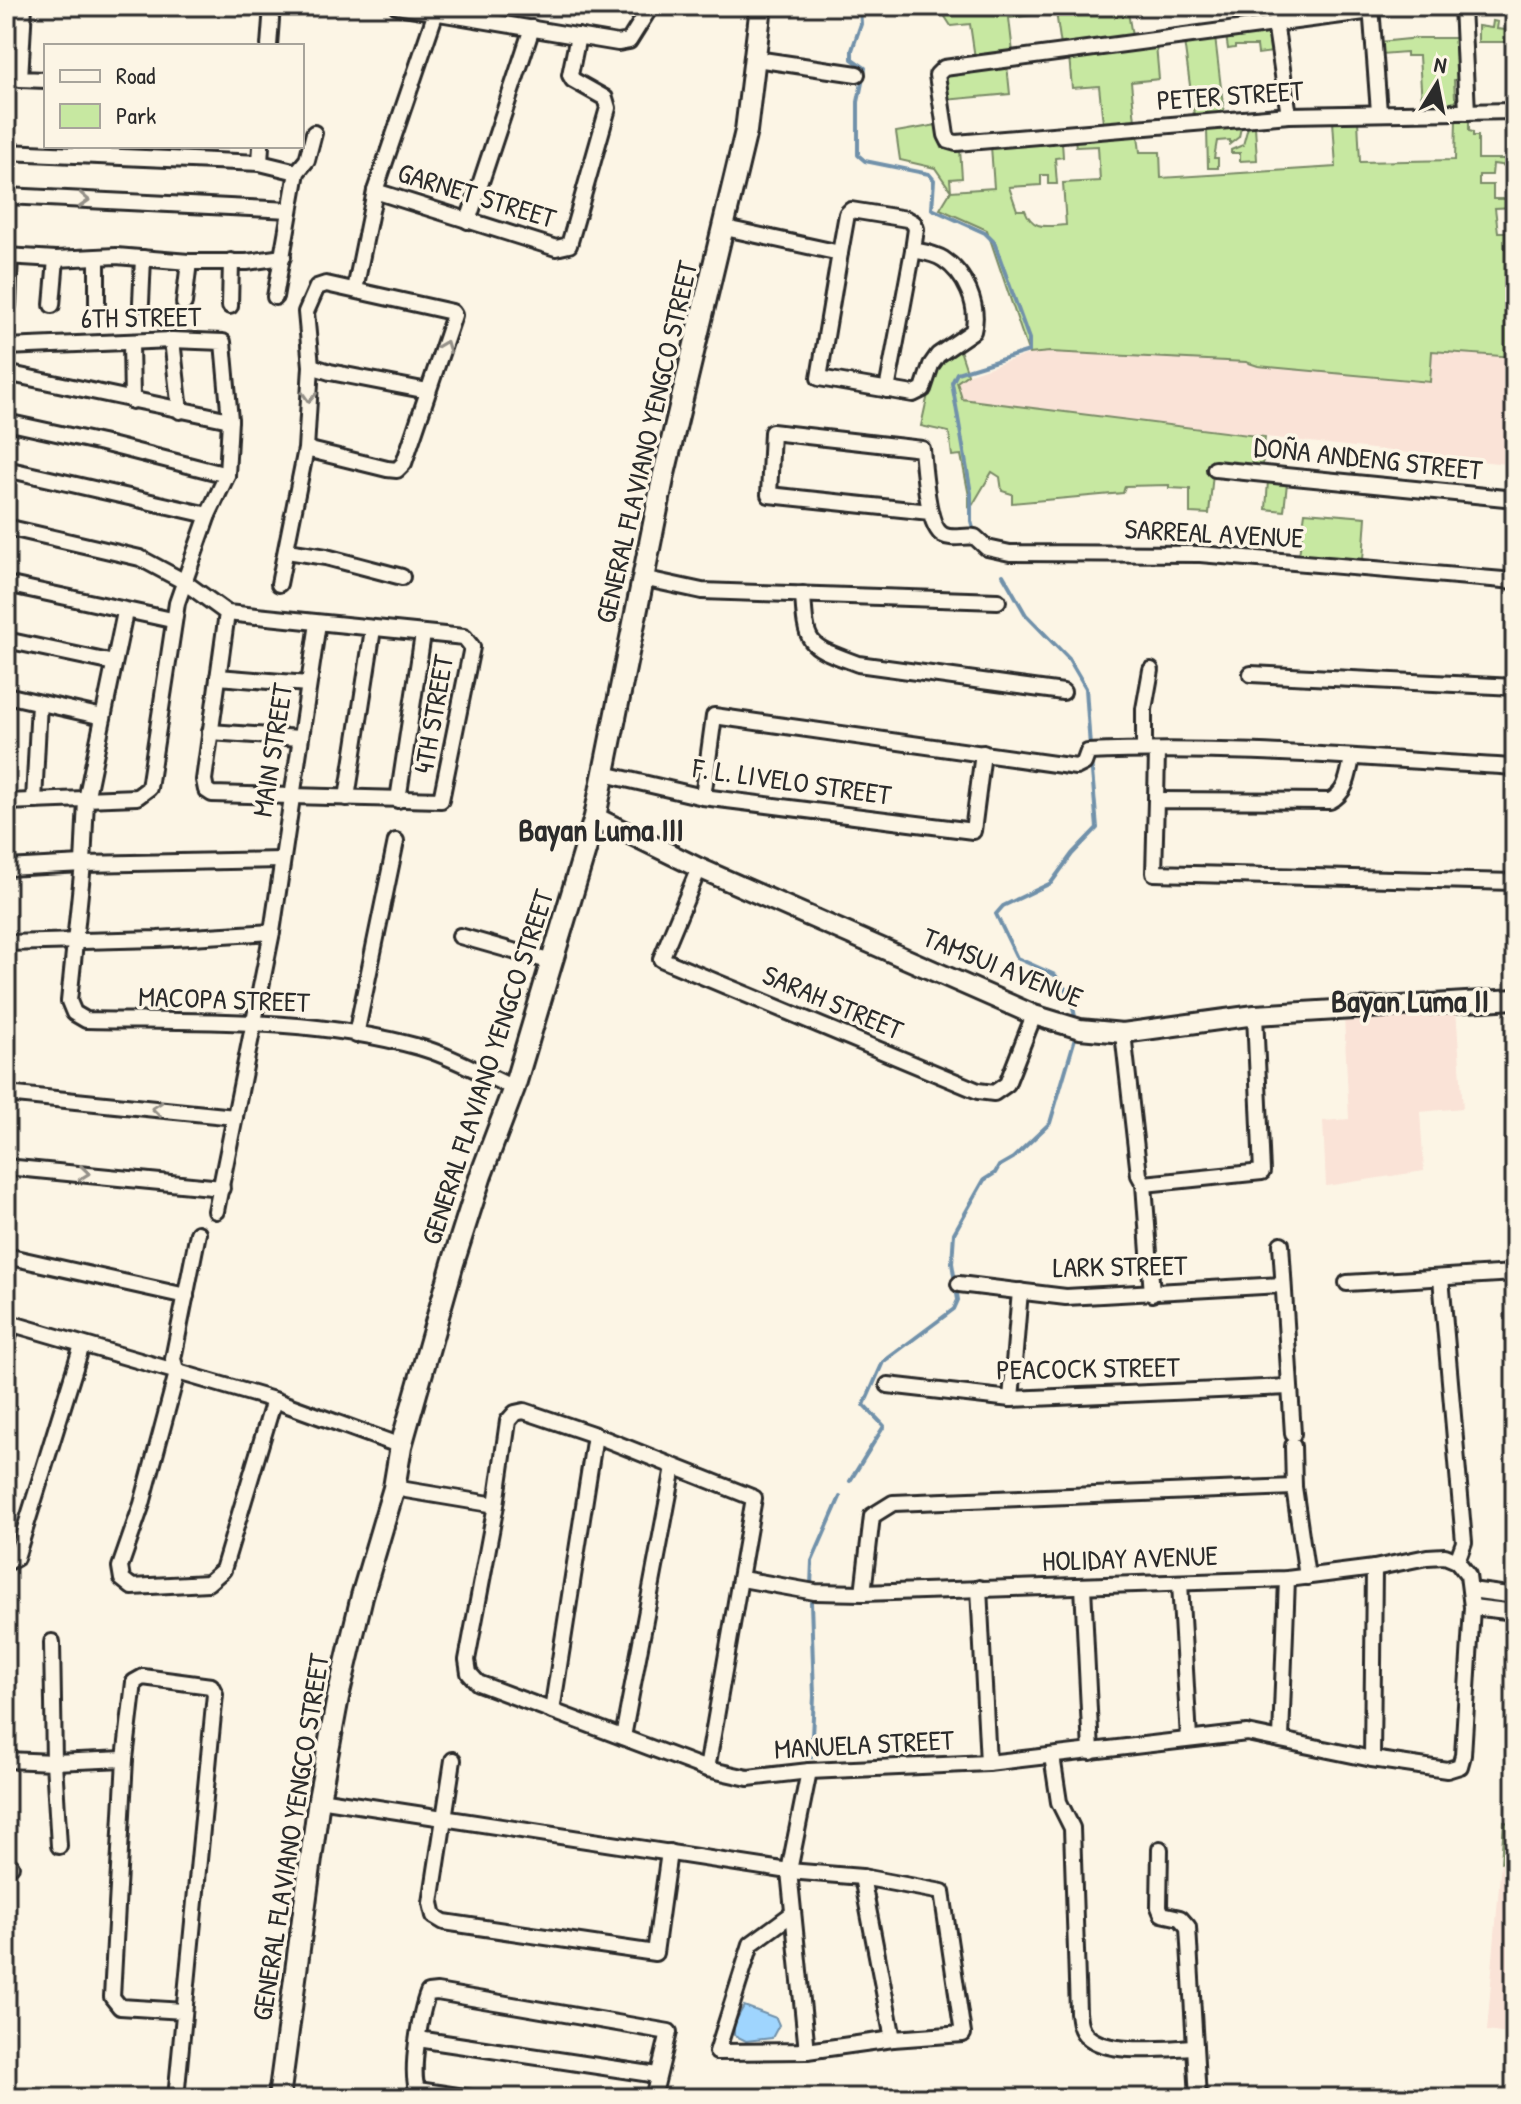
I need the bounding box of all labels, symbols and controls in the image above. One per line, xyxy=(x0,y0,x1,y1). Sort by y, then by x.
legend xyxy=(44,44,304,148)
north arrow xyxy=(1397,44,1477,124)
text: N xyxy=(1432,49,1449,80)
text: Road xyxy=(116,59,155,91)
street label: PETER STREET xyxy=(1155,71,1306,119)
text: Park xyxy=(116,99,156,131)
street label: GARNET STREET xyxy=(393,153,561,237)
one-way arrow xyxy=(78,191,91,208)
street label: GENERAL FLAVIANO YENGCO STREET xyxy=(586,256,706,627)
street label: 6TH STREET xyxy=(80,297,202,337)
one-way arrow xyxy=(435,340,452,354)
one-way arrow xyxy=(301,391,318,404)
street label: DOÑA ANDENG STREET xyxy=(1252,427,1485,489)
street label: SARREAL AVENUE xyxy=(1123,509,1305,557)
street label: 4TH STREET xyxy=(404,651,462,776)
street label: MAIN STREET xyxy=(243,680,301,820)
street label: F. L. LIVELO STREET xyxy=(689,748,894,814)
district label: Bayan Luma III xyxy=(518,808,684,852)
street label: GENERAL FLAVIANO YENGCO STREET xyxy=(412,884,563,1249)
street label: TAMSUI AVENUE xyxy=(917,918,1089,1016)
street label: SARAH STREET xyxy=(757,955,910,1049)
street label: MACOPA STREET xyxy=(138,977,311,1021)
district label: Bayan Luma II xyxy=(1331,979,1489,1023)
one-way arrow xyxy=(151,1101,164,1118)
one-way arrow xyxy=(78,1165,91,1182)
street label: LARK STREET xyxy=(1052,1246,1188,1286)
street label: PEACOCK STREET xyxy=(996,1347,1181,1389)
street label: HOLIDAY AVENUE xyxy=(1041,1536,1219,1580)
street label: GENERAL FLAVIANO YENGCO STREET xyxy=(242,1650,338,2023)
street label: MANUELA STREET xyxy=(773,1720,956,1768)

